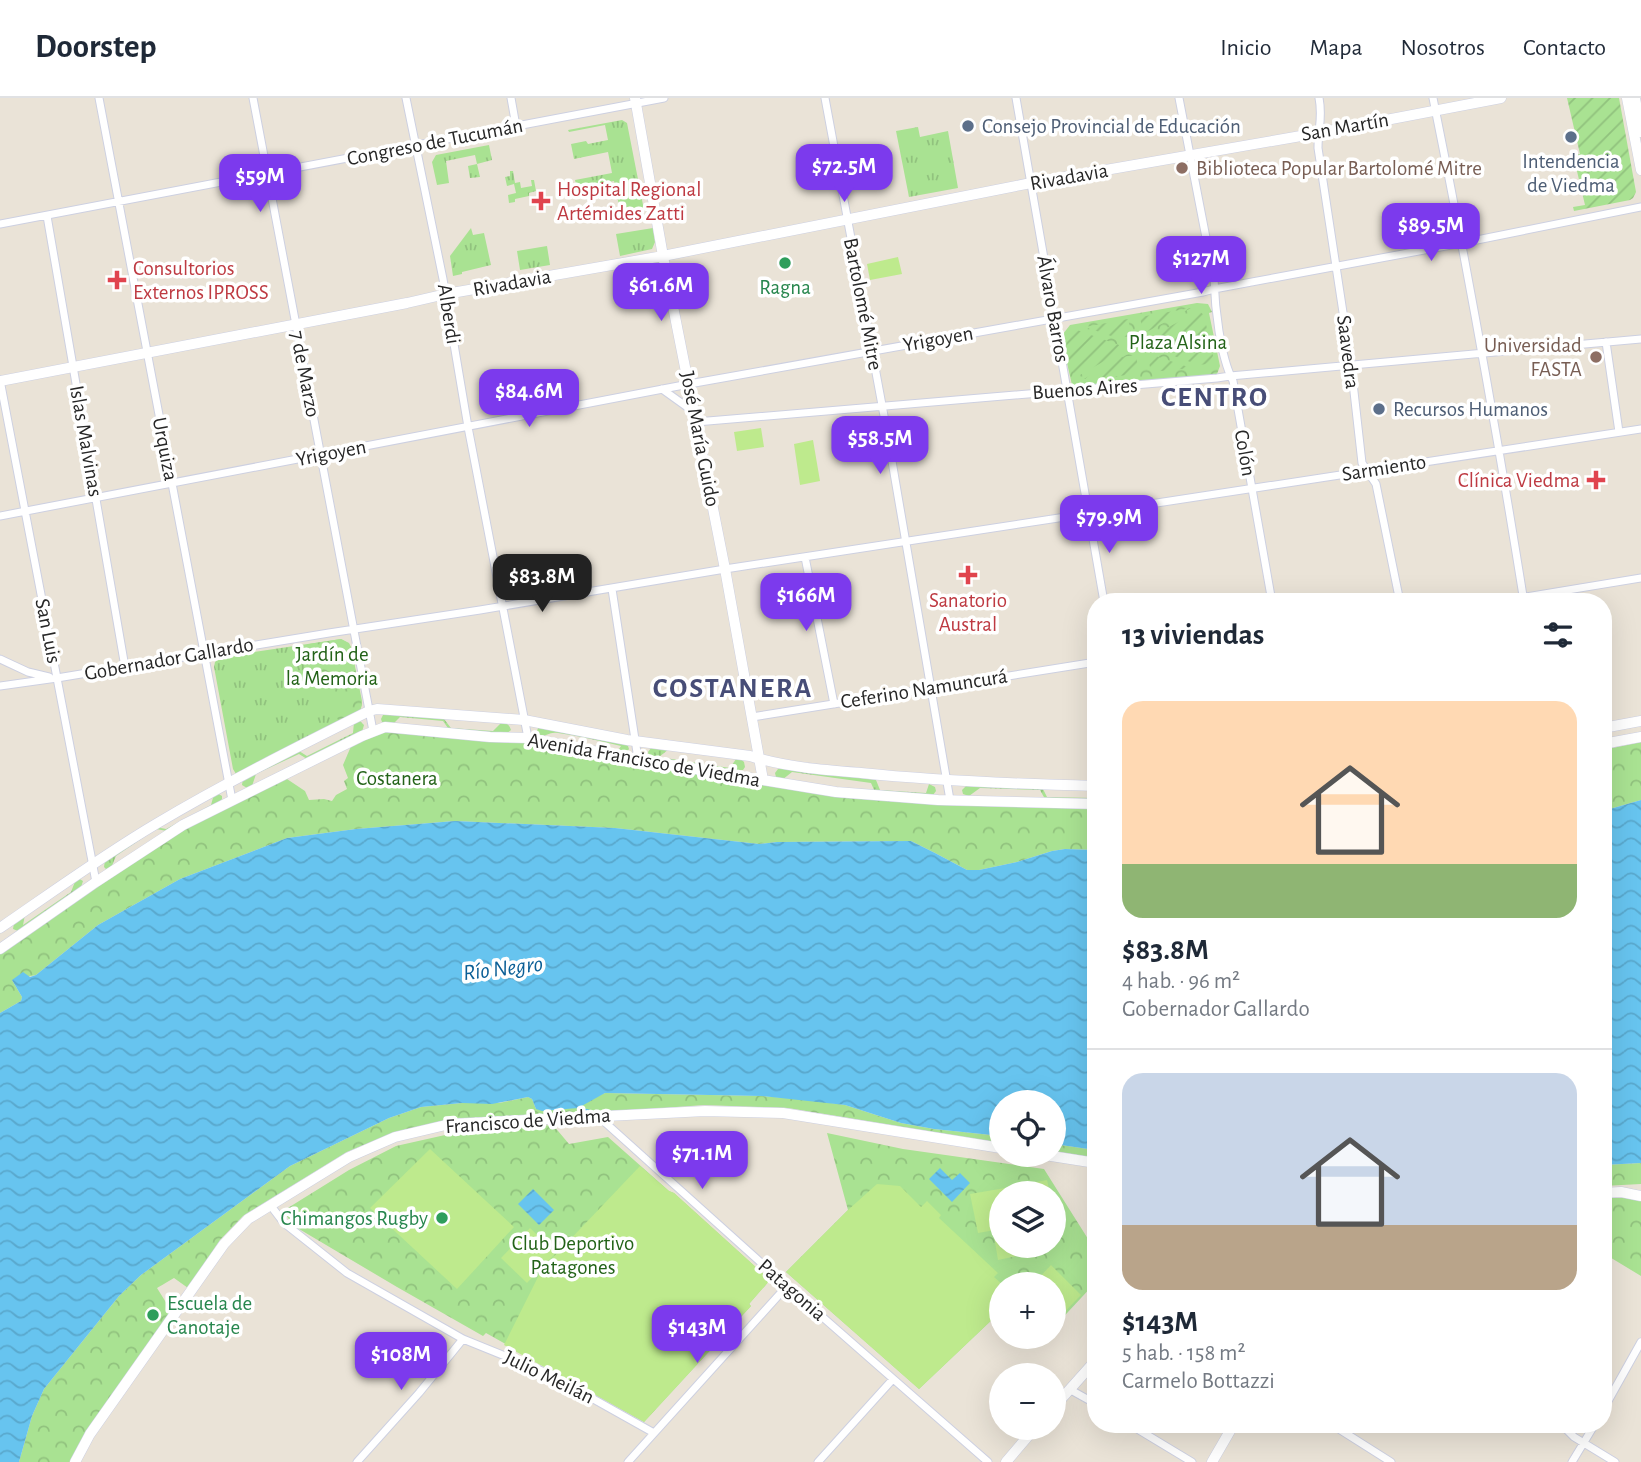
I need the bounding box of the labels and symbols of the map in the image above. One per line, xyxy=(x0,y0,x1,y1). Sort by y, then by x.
street label: San Martín xyxy=(1300,109,1390,145)
street label: Congreso de Tucumán xyxy=(345,115,525,169)
place label: Consejo Provincial de Educación xyxy=(982,116,1241,137)
marker: Consejo Provincial de Educación xyxy=(960,118,976,134)
marker: Intendencia de Viedma xyxy=(1563,129,1579,145)
pin: $72.5M xyxy=(787,144,901,204)
place label: Intendencia de Viedma xyxy=(1522,151,1620,196)
pin: $59M xyxy=(219,155,301,214)
place label: Biblioteca Popular Bartolomé Mitre xyxy=(1196,158,1482,179)
street label: Rivadavia xyxy=(1028,160,1110,194)
marker: Biblioteca Popular Bartolomé Mitre xyxy=(1174,160,1190,176)
place label: Hospital Regional Artémides Zatti xyxy=(557,179,701,224)
marker: Hospital Regional Artémides Zatti xyxy=(531,191,551,211)
pin: $89.5M xyxy=(1374,204,1488,263)
street label: Bartolomé Mitre xyxy=(840,236,886,372)
pin: $127M xyxy=(1152,236,1250,296)
street label: Álvaro Barros xyxy=(1033,254,1075,364)
marker: Ragna xyxy=(777,255,793,271)
place label: Consultorios Externos IPROSS xyxy=(133,258,269,303)
pin: $61.6M xyxy=(604,264,718,323)
street label: Rivadavia xyxy=(471,266,553,300)
marker: Consultorios Externos IPROSS xyxy=(107,270,127,290)
place label: Ragna xyxy=(759,277,811,298)
street label: Alberdi xyxy=(434,282,464,346)
street label: Saavedra xyxy=(1333,314,1363,390)
street label: Yrigoyen xyxy=(901,322,975,356)
street label: 7 de Marzo xyxy=(286,329,324,419)
park label: Plaza Alsina xyxy=(1129,332,1227,353)
place label: Universidad FASTA xyxy=(1484,335,1582,380)
marker: Universidad FASTA xyxy=(1588,349,1604,365)
pin: $84.6M xyxy=(472,370,586,429)
street label: José María Guido xyxy=(677,370,723,508)
street label: Buenos Aires xyxy=(1032,375,1138,403)
street label: Islas Malvinas xyxy=(66,384,106,498)
district label: CENTRO xyxy=(1161,384,1269,412)
place label: Recursos Humanos xyxy=(1393,399,1548,420)
marker: Recursos Humanos xyxy=(1371,401,1387,417)
street label: Urquiza xyxy=(149,415,182,483)
pin: $58.5M xyxy=(823,416,937,476)
street label: Colón xyxy=(1231,428,1259,478)
street label: Yrigoyen xyxy=(294,436,368,470)
street label: Sarmiento xyxy=(1340,451,1428,485)
place label: Clínica Viedma xyxy=(1458,470,1580,491)
marker: Clínica Viedma xyxy=(1586,470,1606,490)
pin: $79.9M xyxy=(1052,496,1166,555)
pin: $83.8M xyxy=(485,554,599,614)
marker: Sanatorio Austral xyxy=(958,565,978,585)
pin: $166M xyxy=(757,574,855,633)
place label: Sanatorio Austral xyxy=(929,590,1007,635)
street label: San Luis xyxy=(31,597,65,665)
street label: Gobernador Gallardo xyxy=(83,634,255,684)
park label: Jardín de la Memoria xyxy=(286,644,379,689)
street label: Ceferino Namuncurá xyxy=(839,665,1009,713)
district label: COSTANERA xyxy=(653,675,813,703)
street label: Avenida Francisco de Viedma xyxy=(526,729,762,791)
park label: Costanera xyxy=(356,768,438,789)
water label: Río Negro xyxy=(462,953,544,985)
street label: Francisco de Viedma xyxy=(444,1105,612,1137)
pin: $71.1M xyxy=(645,1132,759,1191)
place label: Chimangos Rugby xyxy=(281,1208,428,1229)
marker: Chimangos Rugby xyxy=(434,1210,450,1226)
park label: Club Deportivo Patagones xyxy=(512,1233,634,1278)
street label: Patagonia xyxy=(754,1255,830,1325)
place label: Escuela de Canotaje xyxy=(167,1293,252,1338)
pin: $143M xyxy=(648,1306,746,1365)
marker: Escuela de Canotaje xyxy=(145,1307,161,1323)
pin: $108M xyxy=(352,1332,450,1392)
street label: Julio Meilán xyxy=(501,1346,597,1408)

